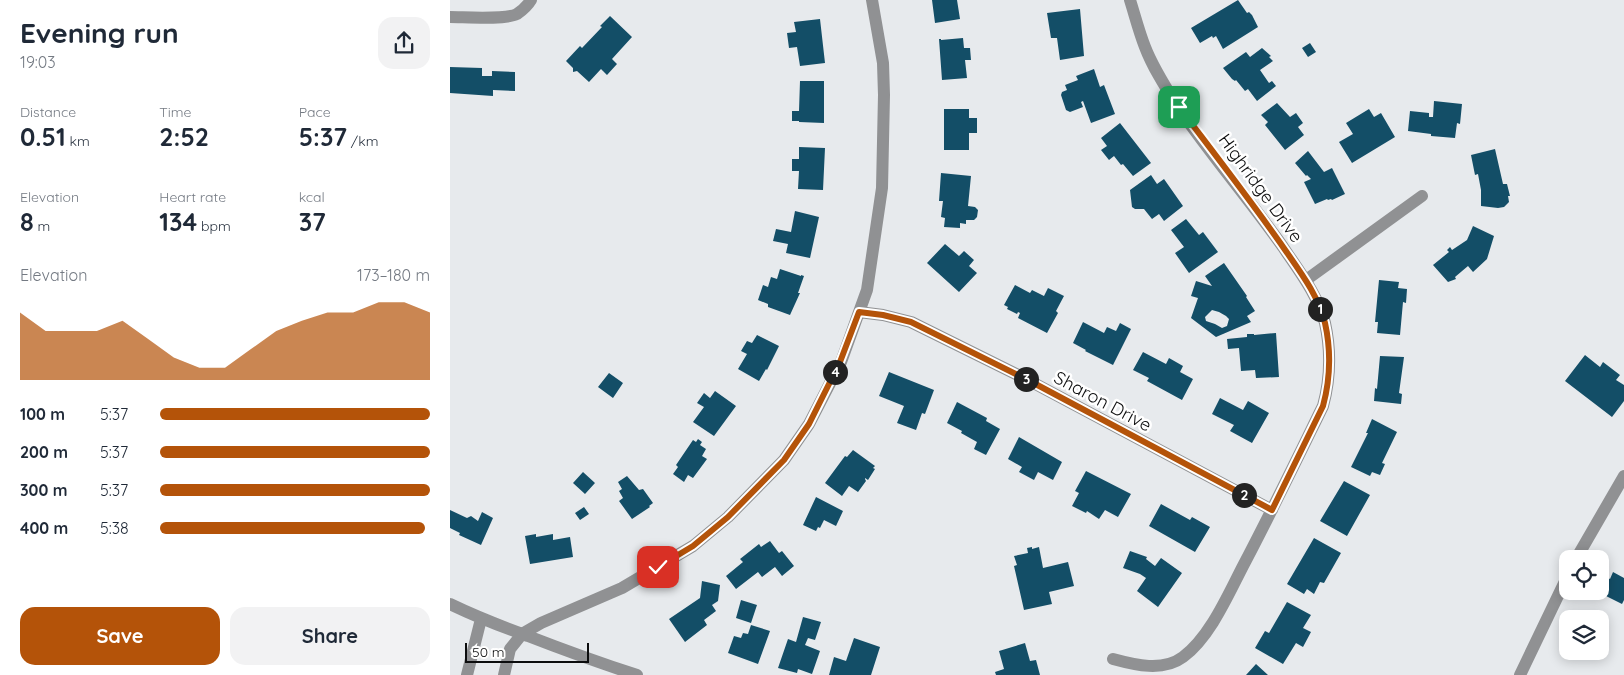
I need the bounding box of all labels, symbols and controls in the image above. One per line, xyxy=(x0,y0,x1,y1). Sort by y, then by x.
text: Evening run xyxy=(20,15,179,50)
button: share xyxy=(378,17,430,69)
text: 19:03 xyxy=(20,52,56,72)
pin xyxy=(1158,86,1200,128)
icon: arrive xyxy=(1165,93,1193,121)
text: Distance xyxy=(20,103,76,121)
text: Time xyxy=(159,103,191,121)
text: Pace xyxy=(299,103,331,121)
text: 0.51 xyxy=(20,121,66,152)
text: 2:52 xyxy=(159,121,209,152)
text: 5:37 xyxy=(299,121,347,152)
street label: Highridge Drive xyxy=(1214,129,1308,247)
text: km xyxy=(66,132,90,150)
text: /km xyxy=(347,132,378,150)
text: Elevation xyxy=(20,188,79,206)
text: Heart rate xyxy=(159,188,226,206)
text: kcal xyxy=(299,188,325,206)
text: 8 xyxy=(20,206,34,237)
text: 134 xyxy=(159,206,197,237)
text: 37 xyxy=(299,206,326,237)
text: m xyxy=(34,217,50,235)
text: bpm xyxy=(197,217,231,235)
text: Elevation xyxy=(20,265,87,285)
text: 173–180 m xyxy=(357,265,430,285)
pin: 1 xyxy=(1308,296,1332,322)
text: 1 xyxy=(1318,300,1323,318)
pin: 4 xyxy=(822,360,848,384)
text: 4 xyxy=(831,363,840,381)
pin: 3 xyxy=(1014,366,1038,392)
street label: Sharon Drive xyxy=(1050,366,1156,436)
text: 3 xyxy=(1023,370,1030,388)
text: 100 m xyxy=(20,404,65,424)
text: 5:37 xyxy=(100,404,128,424)
text: 200 m xyxy=(20,442,68,462)
text: 5:37 xyxy=(100,442,128,462)
text: 300 m xyxy=(20,480,67,500)
text: 5:37 xyxy=(100,480,128,500)
pin: 2 xyxy=(1232,482,1256,508)
text: 2 xyxy=(1241,486,1248,504)
text: 400 m xyxy=(20,518,68,538)
text: 5:38 xyxy=(100,518,129,538)
pin xyxy=(637,546,679,588)
map controls xyxy=(1559,550,1609,660)
button: locate xyxy=(1559,550,1609,600)
icon: check xyxy=(644,553,672,581)
button: Save xyxy=(20,607,220,665)
button: Share xyxy=(230,607,430,665)
button: layers xyxy=(1559,610,1609,660)
scale bar xyxy=(465,640,589,663)
text: 50 m xyxy=(472,643,505,661)

